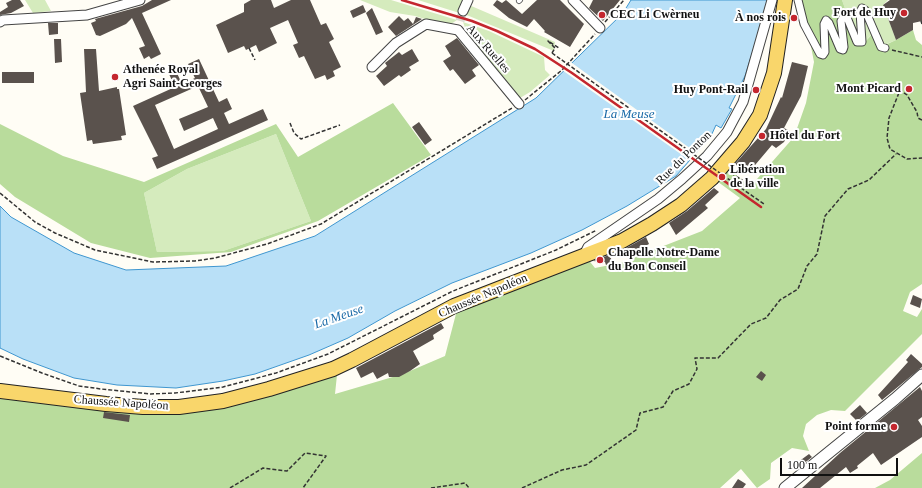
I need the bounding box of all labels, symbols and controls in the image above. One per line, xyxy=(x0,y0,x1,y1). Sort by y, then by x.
place label: Fort de Huy xyxy=(833,6,896,20)
place label: CEC Li Cwèrneu xyxy=(610,8,699,22)
marker: Fort de Huy xyxy=(899,8,909,18)
marker: CEC Li Cwèrneu xyxy=(597,10,607,20)
place label: À nos rois xyxy=(735,11,786,25)
marker: À nos rois xyxy=(789,13,799,23)
street label: Aux Ruelles xyxy=(463,22,513,76)
place label: Athenée Royal Agri Saint-Georges xyxy=(123,63,222,91)
marker: Athenée Royal Agri Saint-Georges xyxy=(110,72,120,82)
place label: Mont Picard xyxy=(836,82,901,96)
place label: Huy Pont-Rail xyxy=(674,83,748,97)
marker: Mont Picard xyxy=(904,84,914,94)
marker: Huy Pont-Rail xyxy=(751,85,761,95)
water label: La Meuse xyxy=(604,107,654,123)
street label: Rue du Ponton xyxy=(653,128,715,188)
place label: Hôtel du Fort xyxy=(770,129,840,143)
marker: Hôtel du Fort xyxy=(757,131,767,141)
place label: Libération de la ville xyxy=(730,163,785,191)
marker: Libération de la ville xyxy=(717,172,727,182)
place label: Chapelle Notre-Dame du Bon Conseil xyxy=(608,246,719,274)
marker: Chapelle Notre-Dame du Bon Conseil xyxy=(595,255,605,265)
street label: Chaussée Napoléon xyxy=(436,271,530,321)
water label: La Meuse xyxy=(312,301,366,333)
street label: Chaussée Napoléon xyxy=(73,393,169,413)
place label: Point forme xyxy=(825,420,886,434)
marker: Point forme xyxy=(889,422,899,432)
scale bar xyxy=(782,450,900,476)
text: 100 m xyxy=(787,458,817,472)

